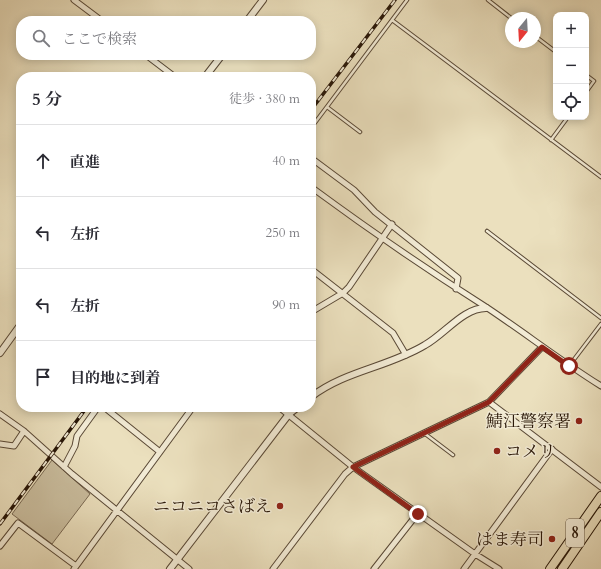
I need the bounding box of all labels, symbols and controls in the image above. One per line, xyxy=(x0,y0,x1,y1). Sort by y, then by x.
north arrow xyxy=(505,12,541,48)
map controls xyxy=(553,12,589,120)
button: + xyxy=(553,12,589,48)
search box xyxy=(16,16,316,60)
icon: search xyxy=(30,27,52,49)
text: ここで検索 xyxy=(62,29,137,49)
button: − xyxy=(553,48,589,84)
button: locate xyxy=(553,84,589,120)
text: 5 分 xyxy=(32,88,62,111)
text: 徒歩 · 380 m xyxy=(229,90,300,108)
icon: ahead xyxy=(32,150,54,172)
text: 直進 xyxy=(70,152,100,172)
text: 40 m xyxy=(272,152,300,170)
icon: left xyxy=(32,222,54,244)
text: 左折 xyxy=(70,224,100,244)
text: 250 m xyxy=(266,224,300,242)
icon: left xyxy=(32,294,54,316)
text: 左折 xyxy=(70,296,100,316)
text: 90 m xyxy=(272,296,300,314)
route start xyxy=(560,357,578,375)
icon: arrive xyxy=(32,366,54,388)
text: 目的地に到着 xyxy=(70,368,160,388)
place label: 鯖江警察署 xyxy=(486,410,571,433)
marker: 鯖江警察署 xyxy=(574,416,584,426)
place label: コメリ xyxy=(505,440,556,463)
marker: コメリ xyxy=(492,446,502,456)
place label: ニコニコさばえ xyxy=(153,495,272,518)
marker: ニコニコさばえ xyxy=(275,501,285,511)
route end xyxy=(409,505,427,523)
road number: 8 xyxy=(566,519,584,547)
place label: はま寿司 xyxy=(476,528,544,551)
marker: はま寿司 xyxy=(547,534,557,544)

